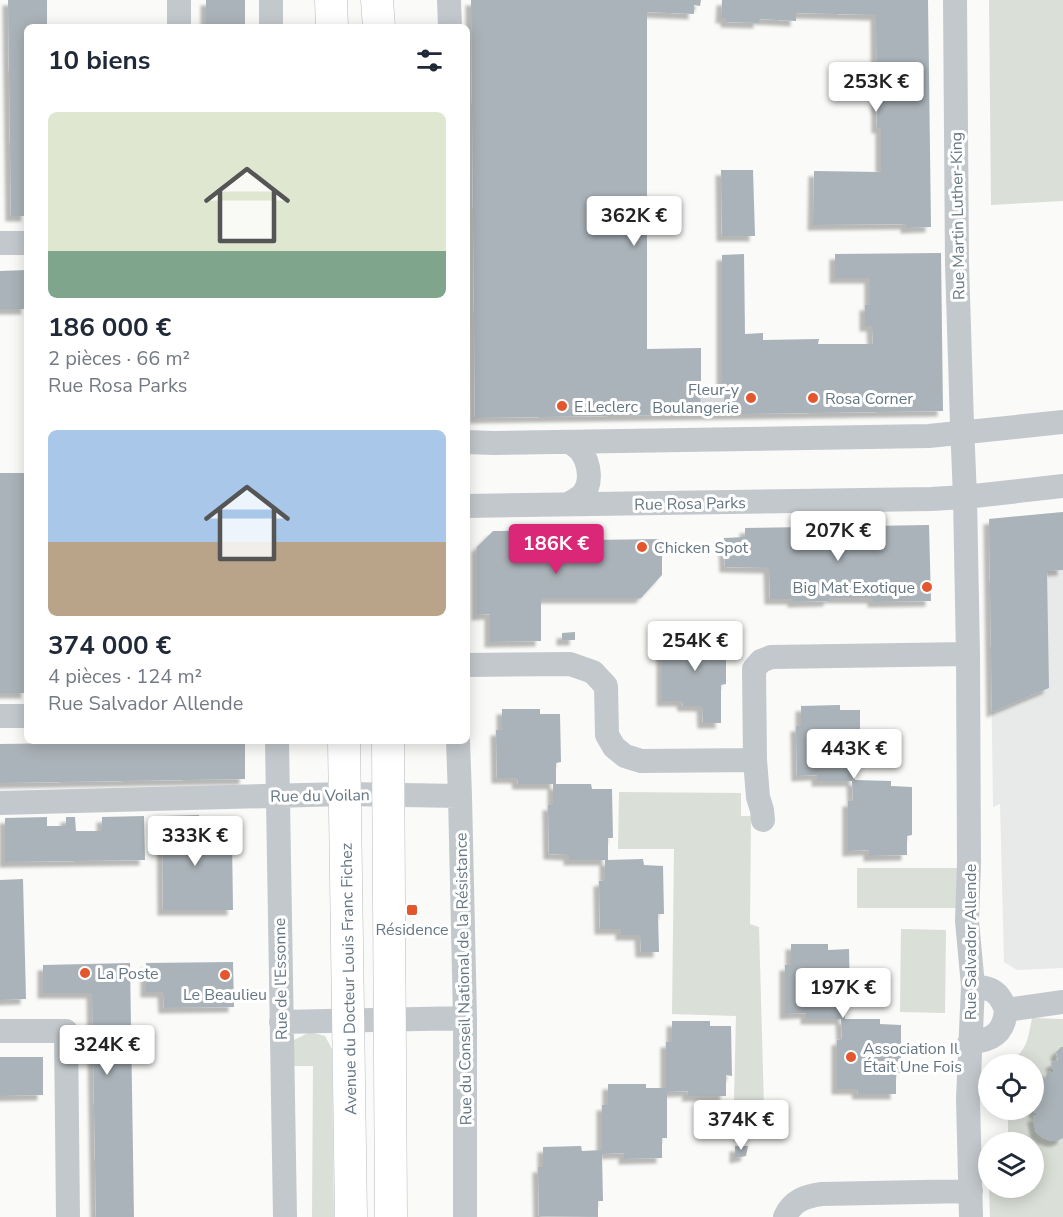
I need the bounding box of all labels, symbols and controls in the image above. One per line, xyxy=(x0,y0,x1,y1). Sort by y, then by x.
text: 10 biens xyxy=(48,43,150,78)
icon: filters xyxy=(413,44,446,77)
pin: 253K € xyxy=(827,62,925,113)
text: 253K € xyxy=(843,68,909,95)
street label: Rue Martin Luther-King xyxy=(946,132,970,300)
icon: home xyxy=(193,151,301,259)
pin: 362K € xyxy=(585,196,683,247)
text: 362K € xyxy=(601,202,667,229)
text: 186 000 € xyxy=(48,310,171,345)
text: 2 pièces · 66 m² xyxy=(48,345,190,372)
text: Rue Rosa Parks xyxy=(48,372,187,399)
place label: Fleur-y Boulangerie xyxy=(652,379,740,419)
place label: Rosa Corner xyxy=(825,388,913,410)
marker: Fleur-y Boulangerie xyxy=(744,391,758,405)
marker: Rosa Corner xyxy=(806,391,820,405)
place label: E.Leclerc xyxy=(574,396,638,418)
marker: E.Leclerc xyxy=(555,399,569,413)
icon: home xyxy=(193,469,301,577)
street label: Rue Rosa Parks xyxy=(634,492,746,516)
pin: 207K € xyxy=(789,511,887,562)
text: 207K € xyxy=(805,517,871,544)
pin: 186K € xyxy=(507,524,605,575)
text: 186K € xyxy=(523,530,589,557)
place label: Chicken Spot xyxy=(654,537,748,559)
marker: Chicken Spot xyxy=(635,540,649,554)
place label: Big Mat Exotique xyxy=(793,577,915,599)
marker: Big Mat Exotique xyxy=(920,580,934,594)
pin: 254K € xyxy=(646,621,744,672)
text: 254K € xyxy=(662,627,728,654)
text: 374 000 € xyxy=(48,628,171,663)
text: 4 pièces · 124 m² xyxy=(48,663,202,690)
text: Rue Salvador Allende xyxy=(48,690,243,717)
pin: 443K € xyxy=(805,729,903,780)
text: 443K € xyxy=(821,735,887,762)
street label: Rue du Voilan xyxy=(270,784,370,808)
pin: 333K € xyxy=(146,816,244,867)
text: 333K € xyxy=(162,822,228,849)
street label: Rue du Conseil National de la Résistance xyxy=(450,832,478,1126)
street label: Avenue du Docteur Louis Franc Fichez xyxy=(336,843,362,1115)
street label: Rue Salvador Allende xyxy=(960,864,982,1020)
marker: Résidence xyxy=(405,903,419,917)
street label: Rue de l'Essonne xyxy=(269,918,293,1040)
place label: Résidence xyxy=(375,919,449,941)
place label: La Poste xyxy=(97,963,159,985)
marker: La Poste xyxy=(78,966,92,980)
marker: Le Beaulieu xyxy=(218,968,232,982)
pin: 197K € xyxy=(794,968,892,1019)
text: 197K € xyxy=(810,974,876,1001)
place label: Le Beaulieu xyxy=(183,984,267,1006)
pin: 324K € xyxy=(58,1025,156,1076)
text: 324K € xyxy=(74,1031,140,1058)
place label: Association Il Était Une Fois xyxy=(863,1038,962,1078)
marker: Association Il Était Une Fois xyxy=(844,1050,858,1064)
map controls xyxy=(978,1054,1044,1198)
button: locate xyxy=(978,1054,1044,1120)
pin: 374K € xyxy=(692,1100,790,1151)
text: 374K € xyxy=(708,1106,774,1133)
button: layers xyxy=(978,1132,1044,1198)

